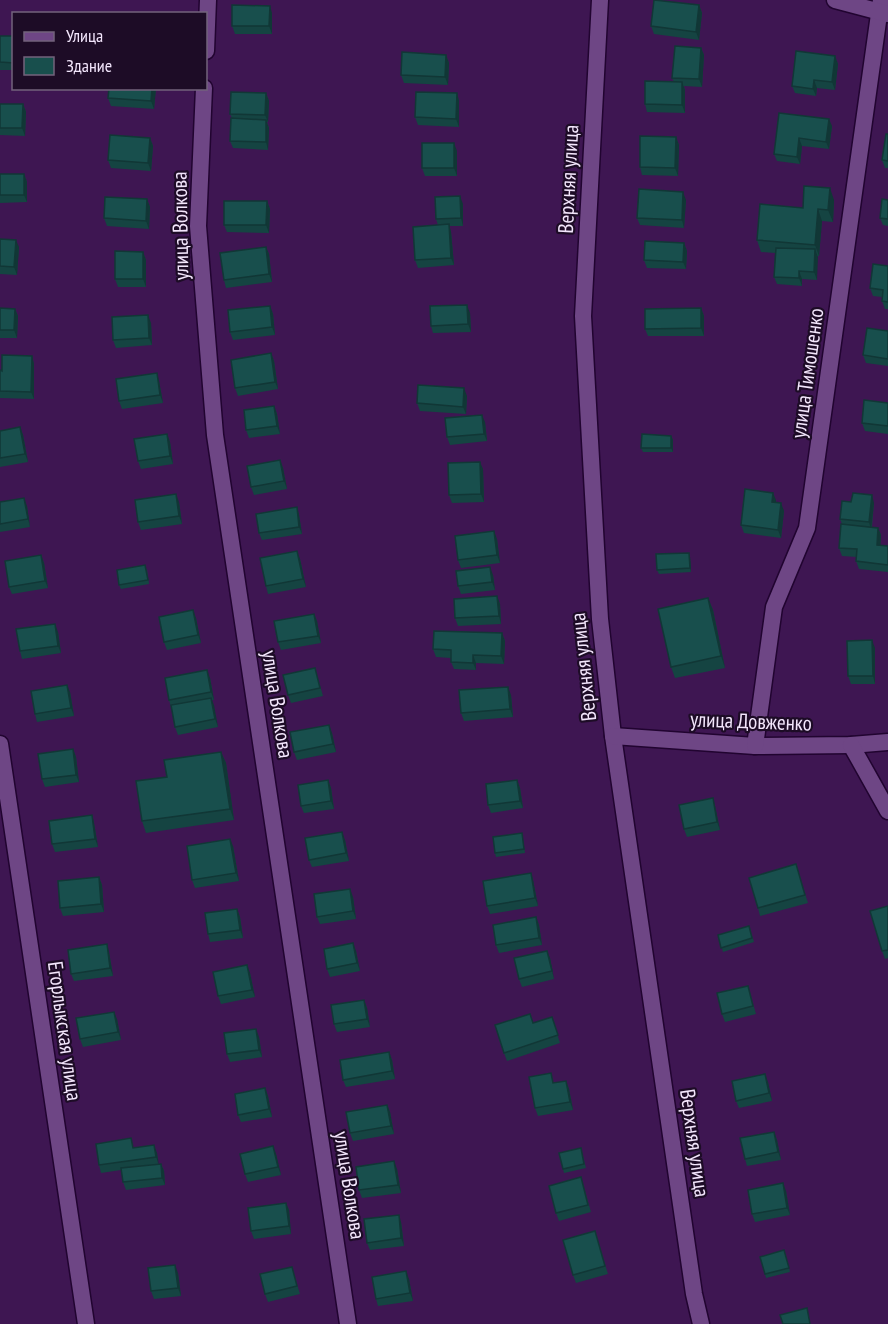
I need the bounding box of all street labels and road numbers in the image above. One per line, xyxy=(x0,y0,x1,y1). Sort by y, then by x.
street label: Верхняя улица xyxy=(552,124,584,234)
street label: улица Волкова xyxy=(166,171,194,281)
street label: улица Тимошенко xyxy=(785,306,829,440)
street label: Верхняя улица xyxy=(564,611,602,723)
street label: улица Волкова xyxy=(256,648,300,760)
street label: улица Довженко xyxy=(690,705,812,737)
street label: Егорлыкская улица xyxy=(42,960,88,1102)
street label: Верхняя улица xyxy=(674,1087,716,1199)
street label: улица Волкова xyxy=(328,1129,372,1241)

